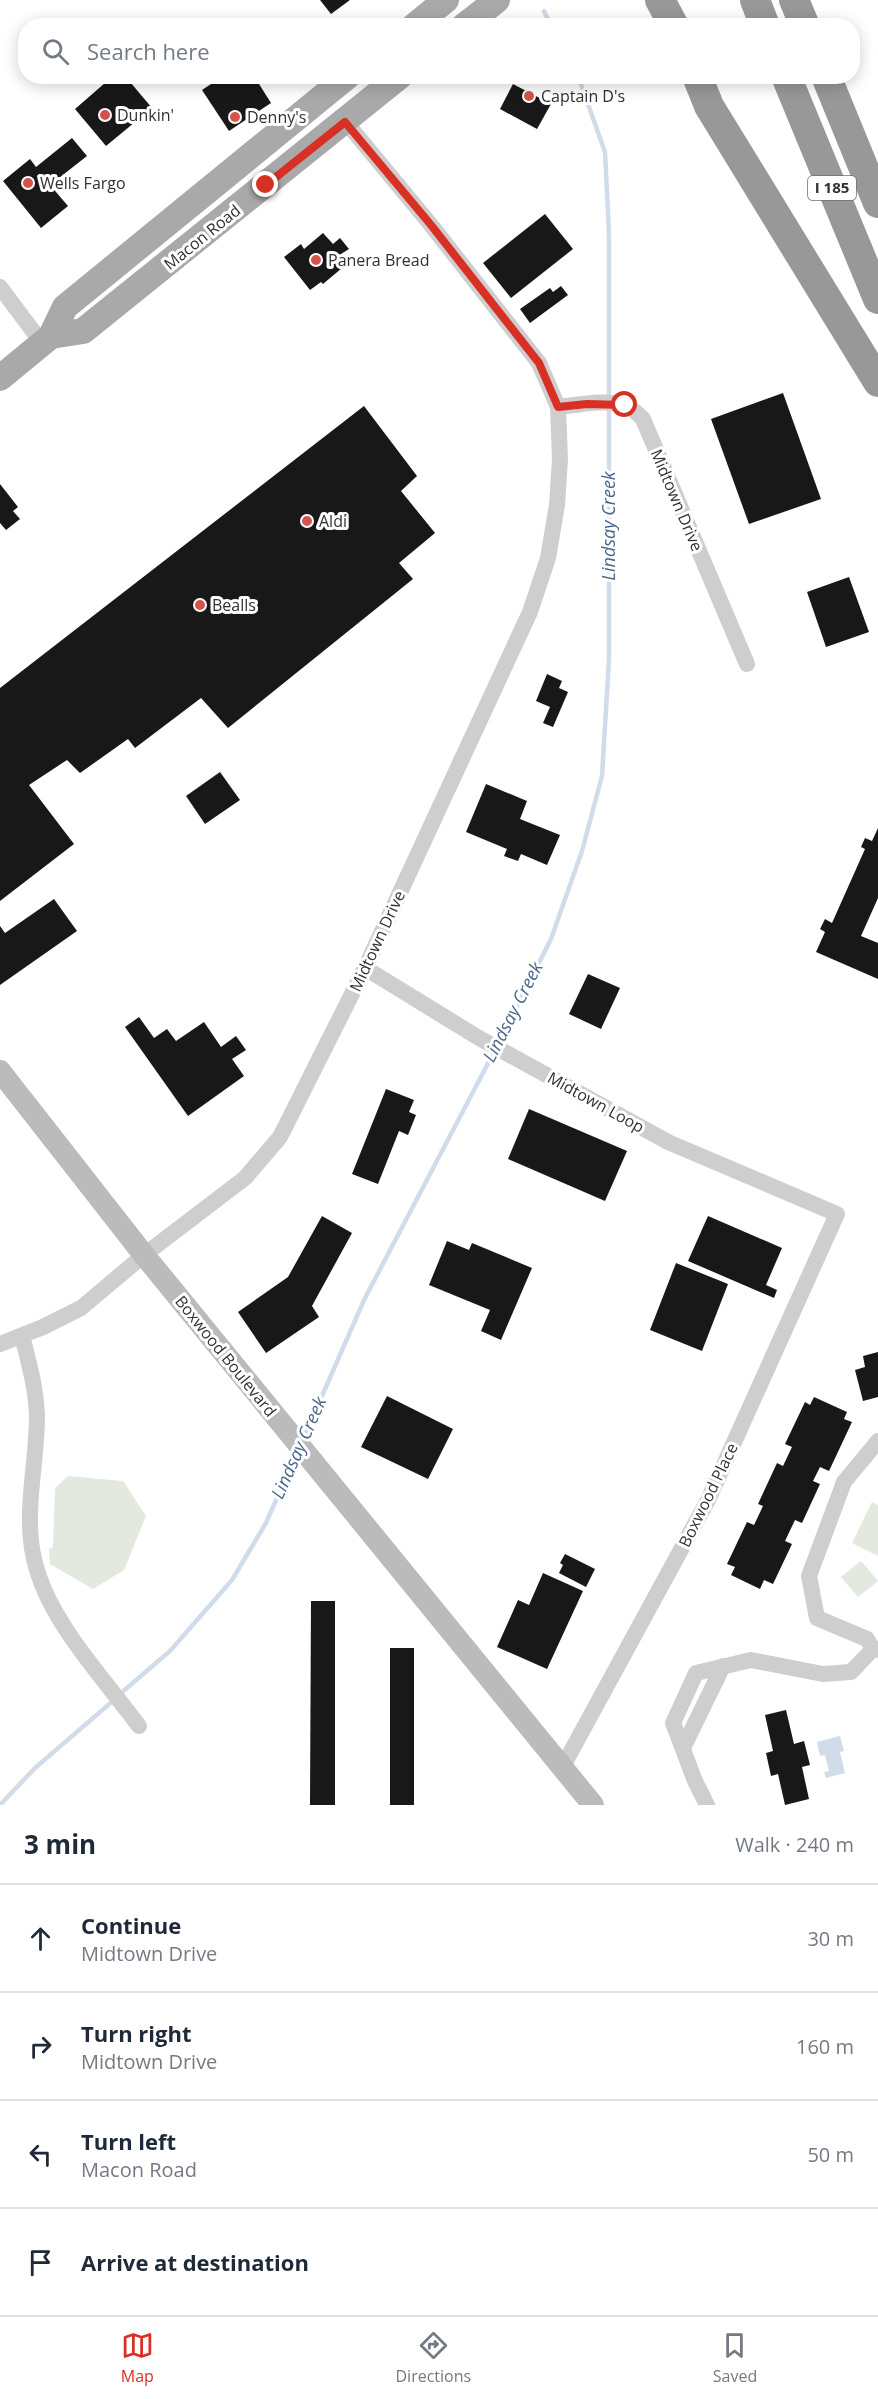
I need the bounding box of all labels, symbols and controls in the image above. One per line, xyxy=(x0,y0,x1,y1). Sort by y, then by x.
search box xyxy=(18,18,860,84)
icon: search xyxy=(39,35,72,68)
text: Search here xyxy=(87,36,210,66)
place label: Captain D's xyxy=(541,85,625,107)
marker: Captain D's xyxy=(522,89,536,103)
place label: Dunkin' xyxy=(117,104,174,126)
place label: Denny's xyxy=(247,106,306,128)
marker: Dunkin' xyxy=(98,108,112,122)
marker: Denny's xyxy=(228,110,242,124)
route end xyxy=(252,171,278,197)
place label: Wells Fargo xyxy=(40,172,126,194)
marker: Wells Fargo xyxy=(21,176,35,190)
road number: I 185 xyxy=(808,176,856,200)
street label: Macon Road xyxy=(159,199,245,275)
place label: Panera Bread xyxy=(328,249,429,271)
marker: Panera Bread xyxy=(309,253,323,267)
route start xyxy=(611,391,637,417)
street label: Midtown Drive xyxy=(646,445,708,555)
water label: Lindsay Creek xyxy=(596,470,620,581)
place label: Aldi xyxy=(319,510,347,532)
marker: Aldi xyxy=(300,514,314,528)
place label: Bealls xyxy=(212,594,256,616)
marker: Bealls xyxy=(193,598,207,612)
street label: Midtown Drive xyxy=(344,887,410,995)
water label: Lindsay Creek xyxy=(477,956,548,1066)
street label: Midtown Loop xyxy=(544,1066,648,1138)
street label: Boxwood Boulevard xyxy=(170,1291,282,1421)
water label: Lindsay Creek xyxy=(265,1392,332,1502)
street label: Boxwood Place xyxy=(673,1439,743,1551)
text: 3 min xyxy=(24,1826,96,1862)
text: Walk · 240 m xyxy=(735,1831,854,1858)
text: Continue xyxy=(81,1910,181,1940)
icon: ahead xyxy=(24,1922,57,1955)
text: 30 m xyxy=(807,1925,854,1952)
text: Midtown Drive xyxy=(81,1940,217,1967)
text: Turn right xyxy=(81,2018,192,2048)
icon: right xyxy=(24,2030,57,2063)
text: 160 m xyxy=(796,2033,854,2060)
text: Midtown Drive xyxy=(81,2048,217,2075)
text: Turn left xyxy=(81,2126,176,2156)
icon: left xyxy=(24,2138,57,2171)
text: 50 m xyxy=(807,2141,854,2168)
text: Macon Road xyxy=(81,2156,197,2183)
icon: arrive xyxy=(24,2246,57,2279)
text: Arrive at destination xyxy=(81,2247,309,2277)
tab: Map xyxy=(121,2329,154,2387)
tab: Directions xyxy=(395,2329,471,2387)
tab: Saved xyxy=(713,2329,757,2387)

